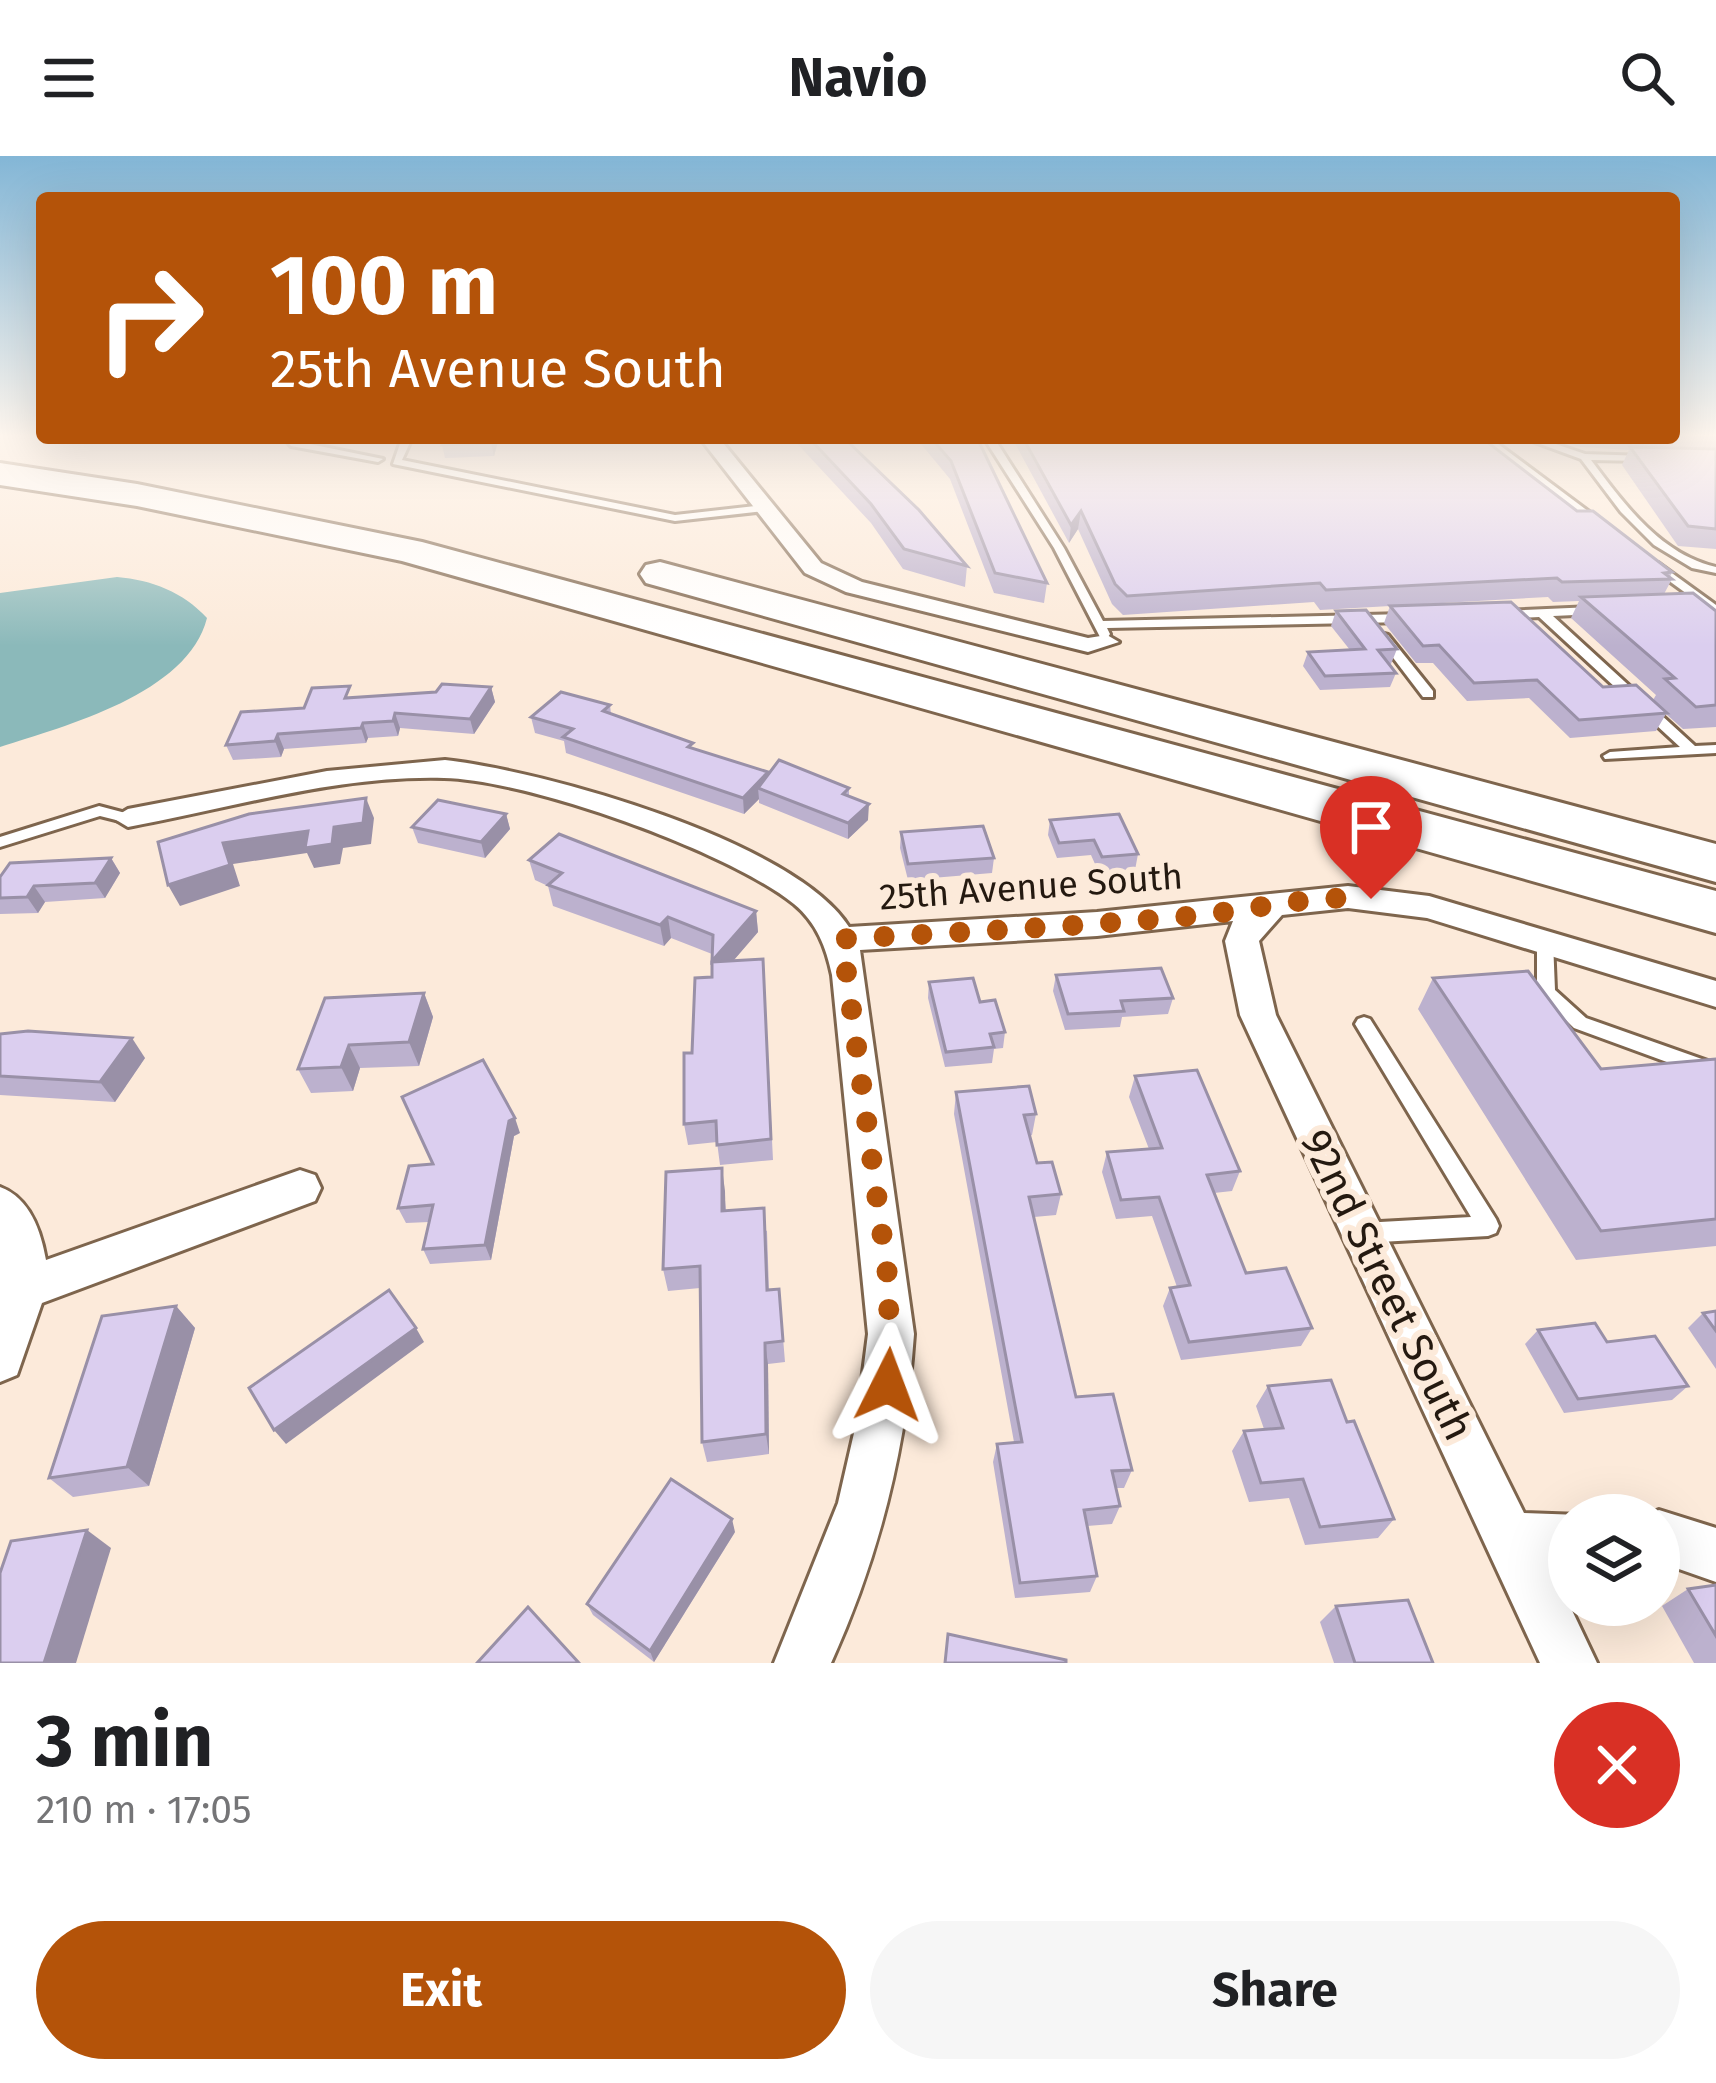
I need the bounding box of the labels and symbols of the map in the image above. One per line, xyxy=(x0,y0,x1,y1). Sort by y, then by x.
pin xyxy=(1320,776,1422,899)
street label: 25th Avenue South xyxy=(878,854,1184,920)
street label: 92nd Street South xyxy=(1290,1121,1484,1449)
position arrow xyxy=(825,1322,951,1448)

